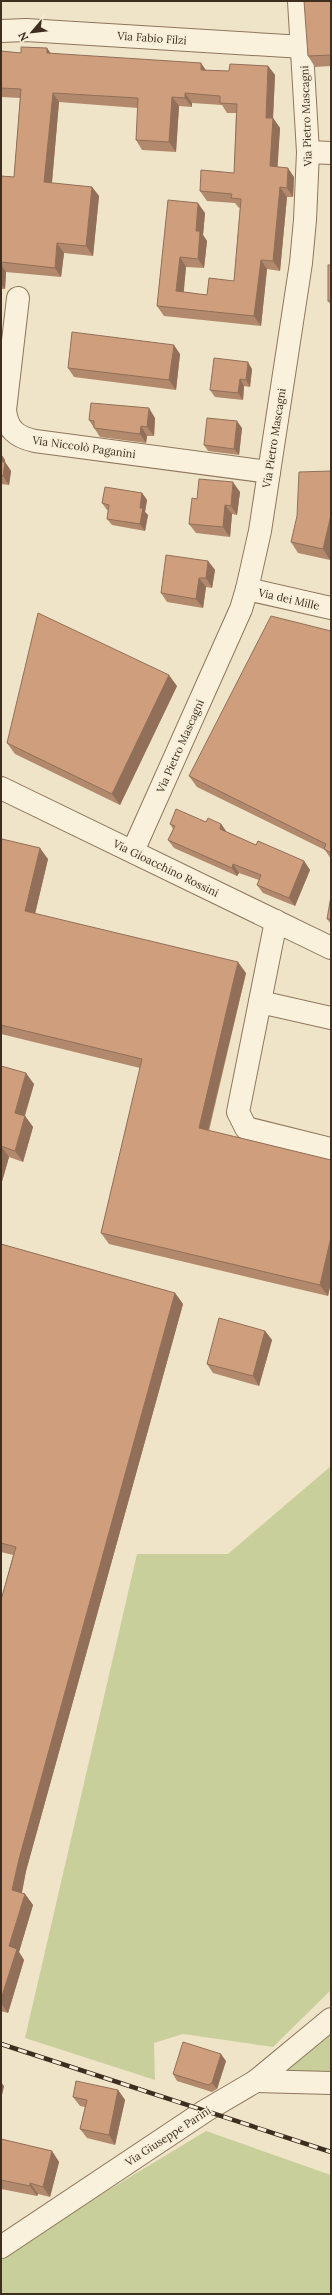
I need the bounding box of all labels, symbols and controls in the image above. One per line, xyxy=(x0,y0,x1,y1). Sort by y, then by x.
north arrow xyxy=(12,12,52,52)
text: N xyxy=(15,29,31,44)
street label: Via Fabio Filzi xyxy=(116,29,187,47)
street label: Via Pietro Mascagni xyxy=(297,65,315,168)
street label: Via Pietro Mascagni xyxy=(259,387,289,490)
street label: Via Niccolò Paganini xyxy=(31,433,136,461)
street label: Via dei Mille xyxy=(256,585,321,613)
street label: Via Pietro Mascagni xyxy=(153,697,207,796)
street label: Via Gioacchino Rossini xyxy=(110,836,221,900)
street label: Via Giuseppe Parini xyxy=(122,2103,214,2170)

